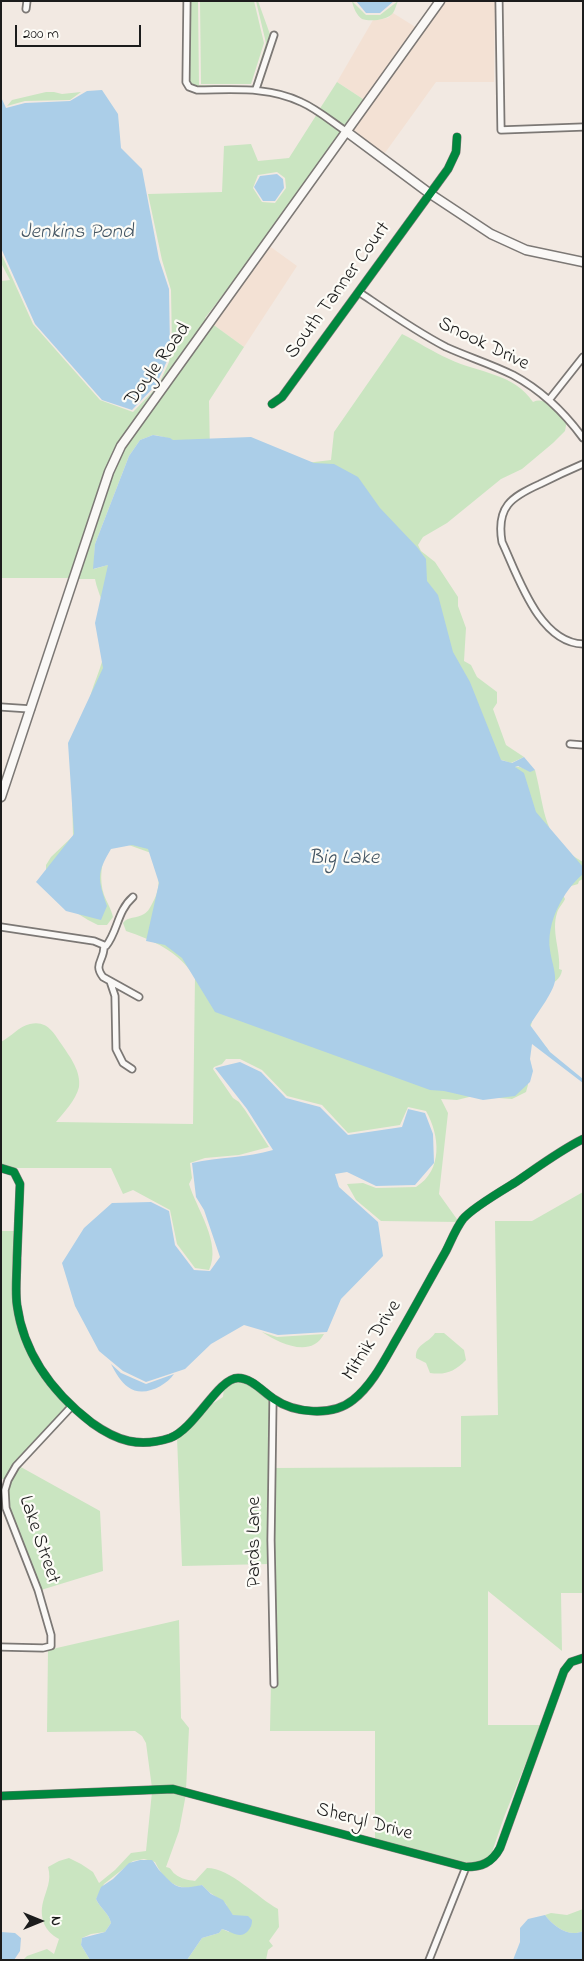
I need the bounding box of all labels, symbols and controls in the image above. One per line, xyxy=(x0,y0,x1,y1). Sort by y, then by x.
scale bar xyxy=(18,15,144,47)
text: 200 m xyxy=(23,23,59,45)
street label: South Tanner Court xyxy=(281,218,397,364)
water label: Jenkins Pond xyxy=(20,221,134,247)
street label: Snook Drive xyxy=(434,313,532,377)
street label: Doyle Road xyxy=(121,319,197,411)
water label: Big Lake xyxy=(309,847,379,873)
street label: Mitnik Drive xyxy=(338,1296,408,1386)
street label: Lake Street xyxy=(12,1493,64,1587)
street label: Pards Lane xyxy=(244,1497,268,1587)
street label: Sheryl Drive xyxy=(313,1799,415,1847)
north arrow xyxy=(15,1896,65,1946)
text: N xyxy=(45,1916,66,1926)

